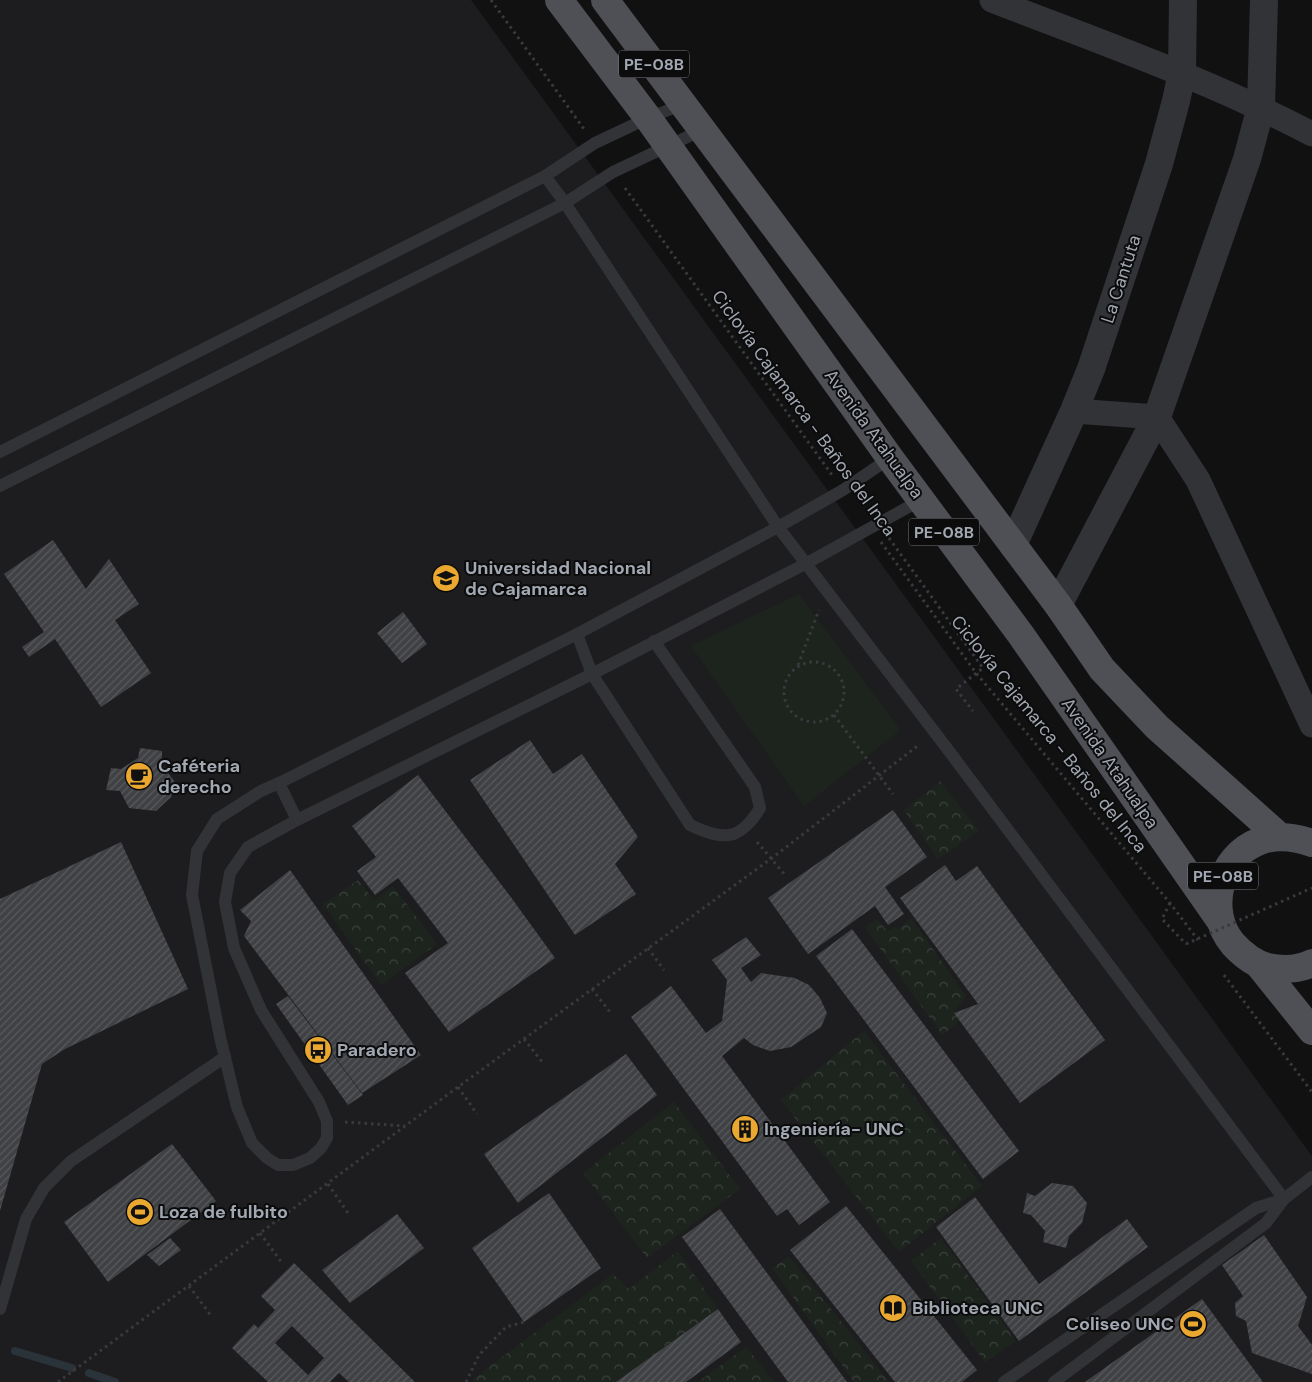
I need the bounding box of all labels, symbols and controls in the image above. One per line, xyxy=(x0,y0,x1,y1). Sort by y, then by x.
road number: PE-08B xyxy=(619,51,689,78)
street label: La Cantuta xyxy=(1095,232,1147,326)
street label: Ciclovía Cajamarca - Baños del Inca xyxy=(707,285,901,541)
street label: Avenida Atahualpa xyxy=(819,364,929,504)
road number: PE-08B xyxy=(909,518,979,546)
place label: Universidad Nacional de Cajamarca xyxy=(465,556,651,601)
school or university icon: Universidad Nacional de Cajamarca xyxy=(431,563,461,593)
street label: Ciclovía Cajamarca - Baños del Inca xyxy=(946,610,1152,858)
street label: Avenida Atahualpa xyxy=(1056,693,1164,833)
place label: Caféteria derecho xyxy=(158,754,240,799)
cafe icon: Caféteria derecho xyxy=(124,761,154,791)
road number: PE-08B xyxy=(1188,862,1258,889)
bus stop icon: Paradero xyxy=(303,1035,333,1065)
place label: Paradero xyxy=(337,1038,417,1062)
building icon: Ingeniería- UNC xyxy=(730,1114,760,1144)
place label: Ingeniería- UNC xyxy=(764,1117,904,1141)
sports icon: Loza de fulbito xyxy=(125,1197,155,1227)
place label: Loza de fulbito xyxy=(159,1200,288,1224)
library icon: Biblioteca UNC xyxy=(878,1293,908,1323)
place label: Biblioteca UNC xyxy=(912,1296,1043,1320)
sports icon: Coliseo UNC xyxy=(1178,1309,1208,1339)
place label: Coliseo UNC xyxy=(1066,1312,1174,1336)

